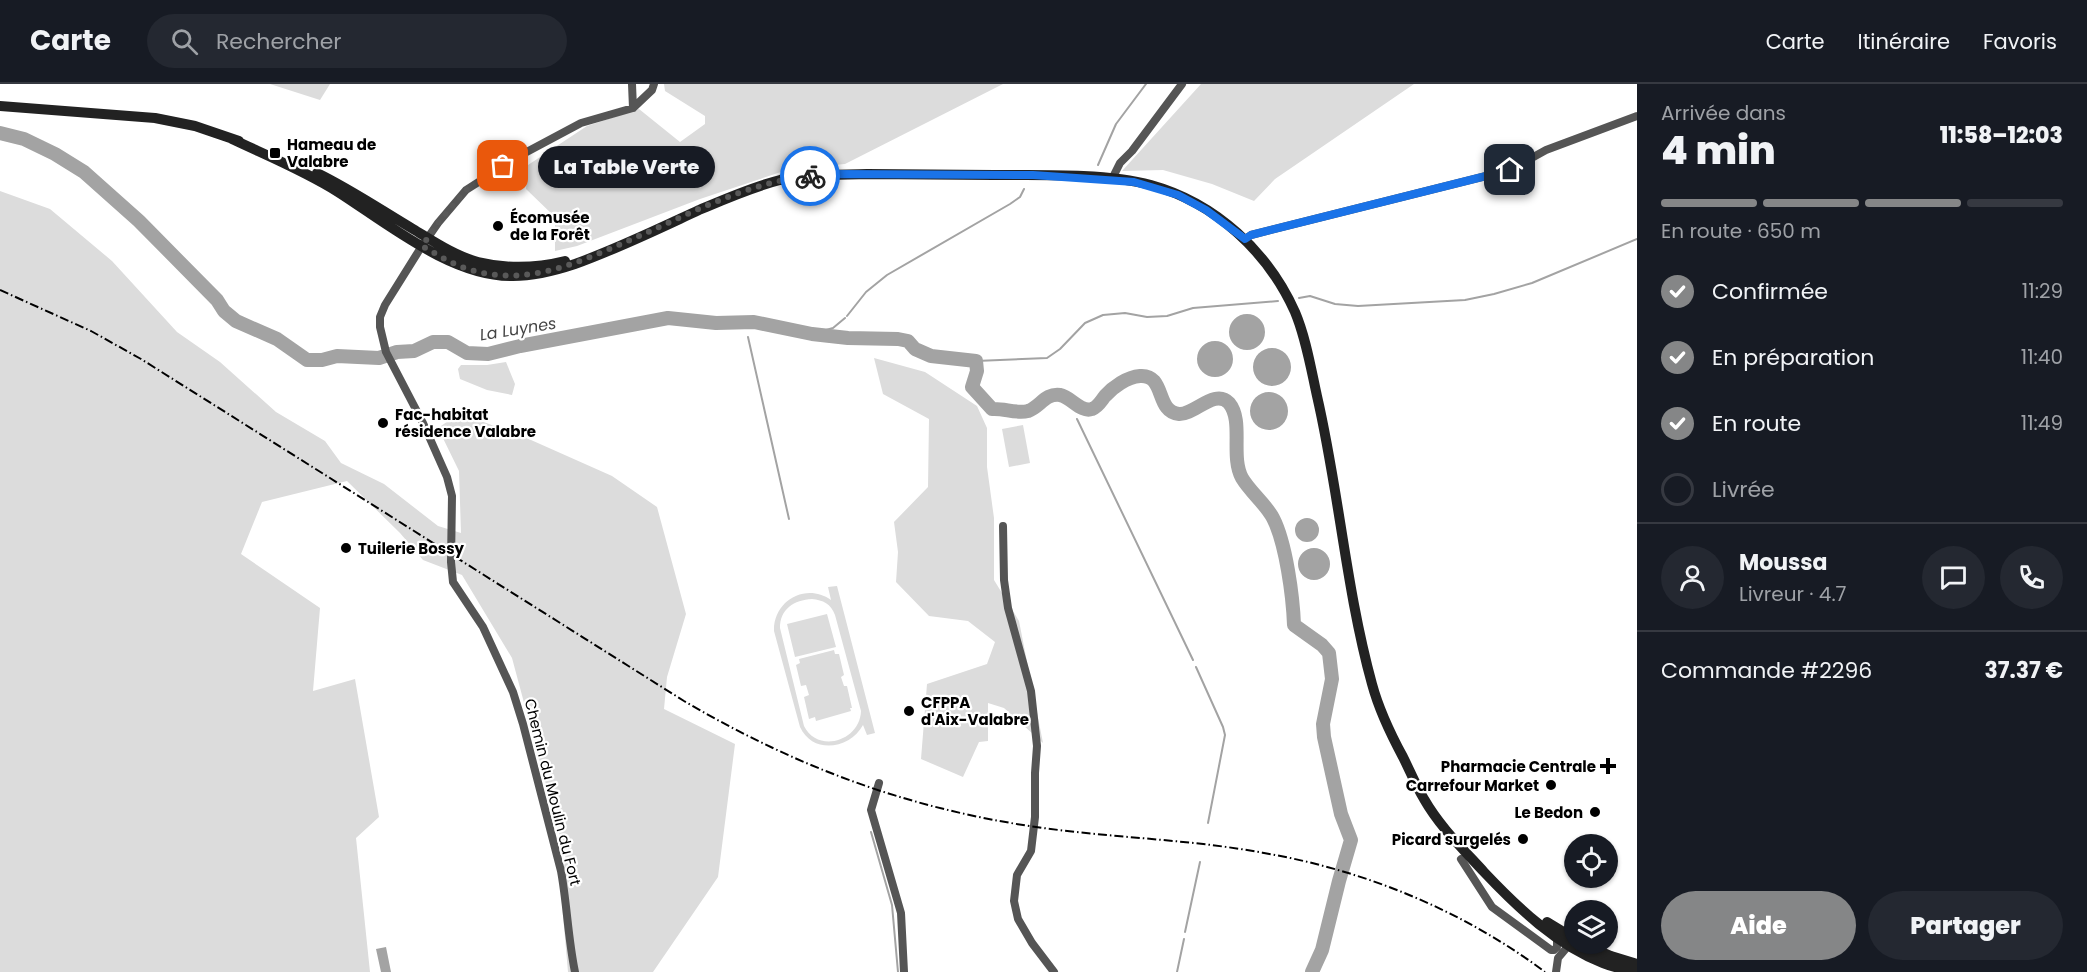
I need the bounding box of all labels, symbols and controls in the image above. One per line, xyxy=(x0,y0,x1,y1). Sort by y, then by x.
search box xyxy=(147,14,567,68)
text: Carte xyxy=(30,21,111,60)
icon: search xyxy=(168,25,201,58)
text: Rechercher xyxy=(216,26,342,57)
text: Carte xyxy=(1766,27,1825,56)
text: Itinéraire xyxy=(1858,27,1950,56)
text: Favoris xyxy=(1983,27,2057,56)
text: Arrivée dans xyxy=(1661,99,1786,127)
text: 11:58–12:03 xyxy=(1940,120,2063,151)
text: 4 min xyxy=(1661,123,1776,178)
place label: Hameau de Valabre xyxy=(287,134,376,172)
pin xyxy=(477,140,528,191)
pin xyxy=(1484,144,1535,195)
callout: La Table Verte xyxy=(539,145,716,187)
marker: Hameau de Valabre xyxy=(268,146,282,160)
courier xyxy=(780,146,840,206)
icon: bag xyxy=(486,149,519,182)
text: La Table Verte xyxy=(554,153,699,181)
icon: home xyxy=(1493,153,1526,186)
icon: bike xyxy=(794,160,827,193)
place label: Écomusée de la Forêt xyxy=(510,207,590,245)
text: En route · 650 m xyxy=(1661,217,1821,245)
marker: Écomusée de la Forêt xyxy=(491,219,505,233)
icon: check xyxy=(1661,275,1694,308)
text: Confirmée xyxy=(1712,276,1828,307)
text: 11:29 xyxy=(2022,277,2063,305)
water label: La Luynes xyxy=(478,312,558,346)
icon: check xyxy=(1661,341,1694,374)
text: En préparation xyxy=(1712,342,1874,373)
text: 11:40 xyxy=(2021,343,2063,371)
place label: Fac-habitat résidence Valabre xyxy=(395,404,536,442)
icon: check xyxy=(1661,407,1694,440)
text: En route xyxy=(1712,408,1801,439)
text: 11:49 xyxy=(2021,409,2063,437)
marker: Fac-habitat résidence Valabre xyxy=(376,416,390,430)
text: Livrée xyxy=(1712,474,1775,505)
place label: Tuilerie Bossy xyxy=(358,538,465,559)
marker: Tuilerie Bossy xyxy=(339,541,353,555)
button: person xyxy=(1661,546,1724,609)
button: chat xyxy=(1922,546,1985,609)
button: phone xyxy=(2000,546,2063,609)
text: Moussa xyxy=(1739,547,1828,578)
text: Livreur · 4.7 xyxy=(1739,580,1847,608)
text: Commande #2296 xyxy=(1661,655,1872,686)
text: 37.37 € xyxy=(1984,655,2063,686)
place label: CFPPA d'Aix-Valabre xyxy=(921,692,1029,730)
street label: Chemin du Moulin du Fort xyxy=(520,696,586,888)
marker: CFPPA d'Aix-Valabre xyxy=(902,704,916,718)
place label: Pharmacie Centrale xyxy=(1441,756,1596,777)
marker: Pharmacie Centrale xyxy=(1601,759,1615,773)
place label: Carrefour Market xyxy=(1406,775,1539,796)
marker: Carrefour Market xyxy=(1544,778,1558,792)
place label: Le Bedon xyxy=(1514,802,1583,823)
marker: Le Bedon xyxy=(1588,805,1602,819)
place label: Picard surgelés xyxy=(1392,829,1511,850)
marker: Picard surgelés xyxy=(1516,832,1530,846)
map controls xyxy=(1564,834,1618,954)
button: locate xyxy=(1564,834,1618,888)
button: Aide xyxy=(1661,891,1856,960)
button: Partager xyxy=(1868,891,2063,960)
button: layers xyxy=(1564,900,1618,954)

